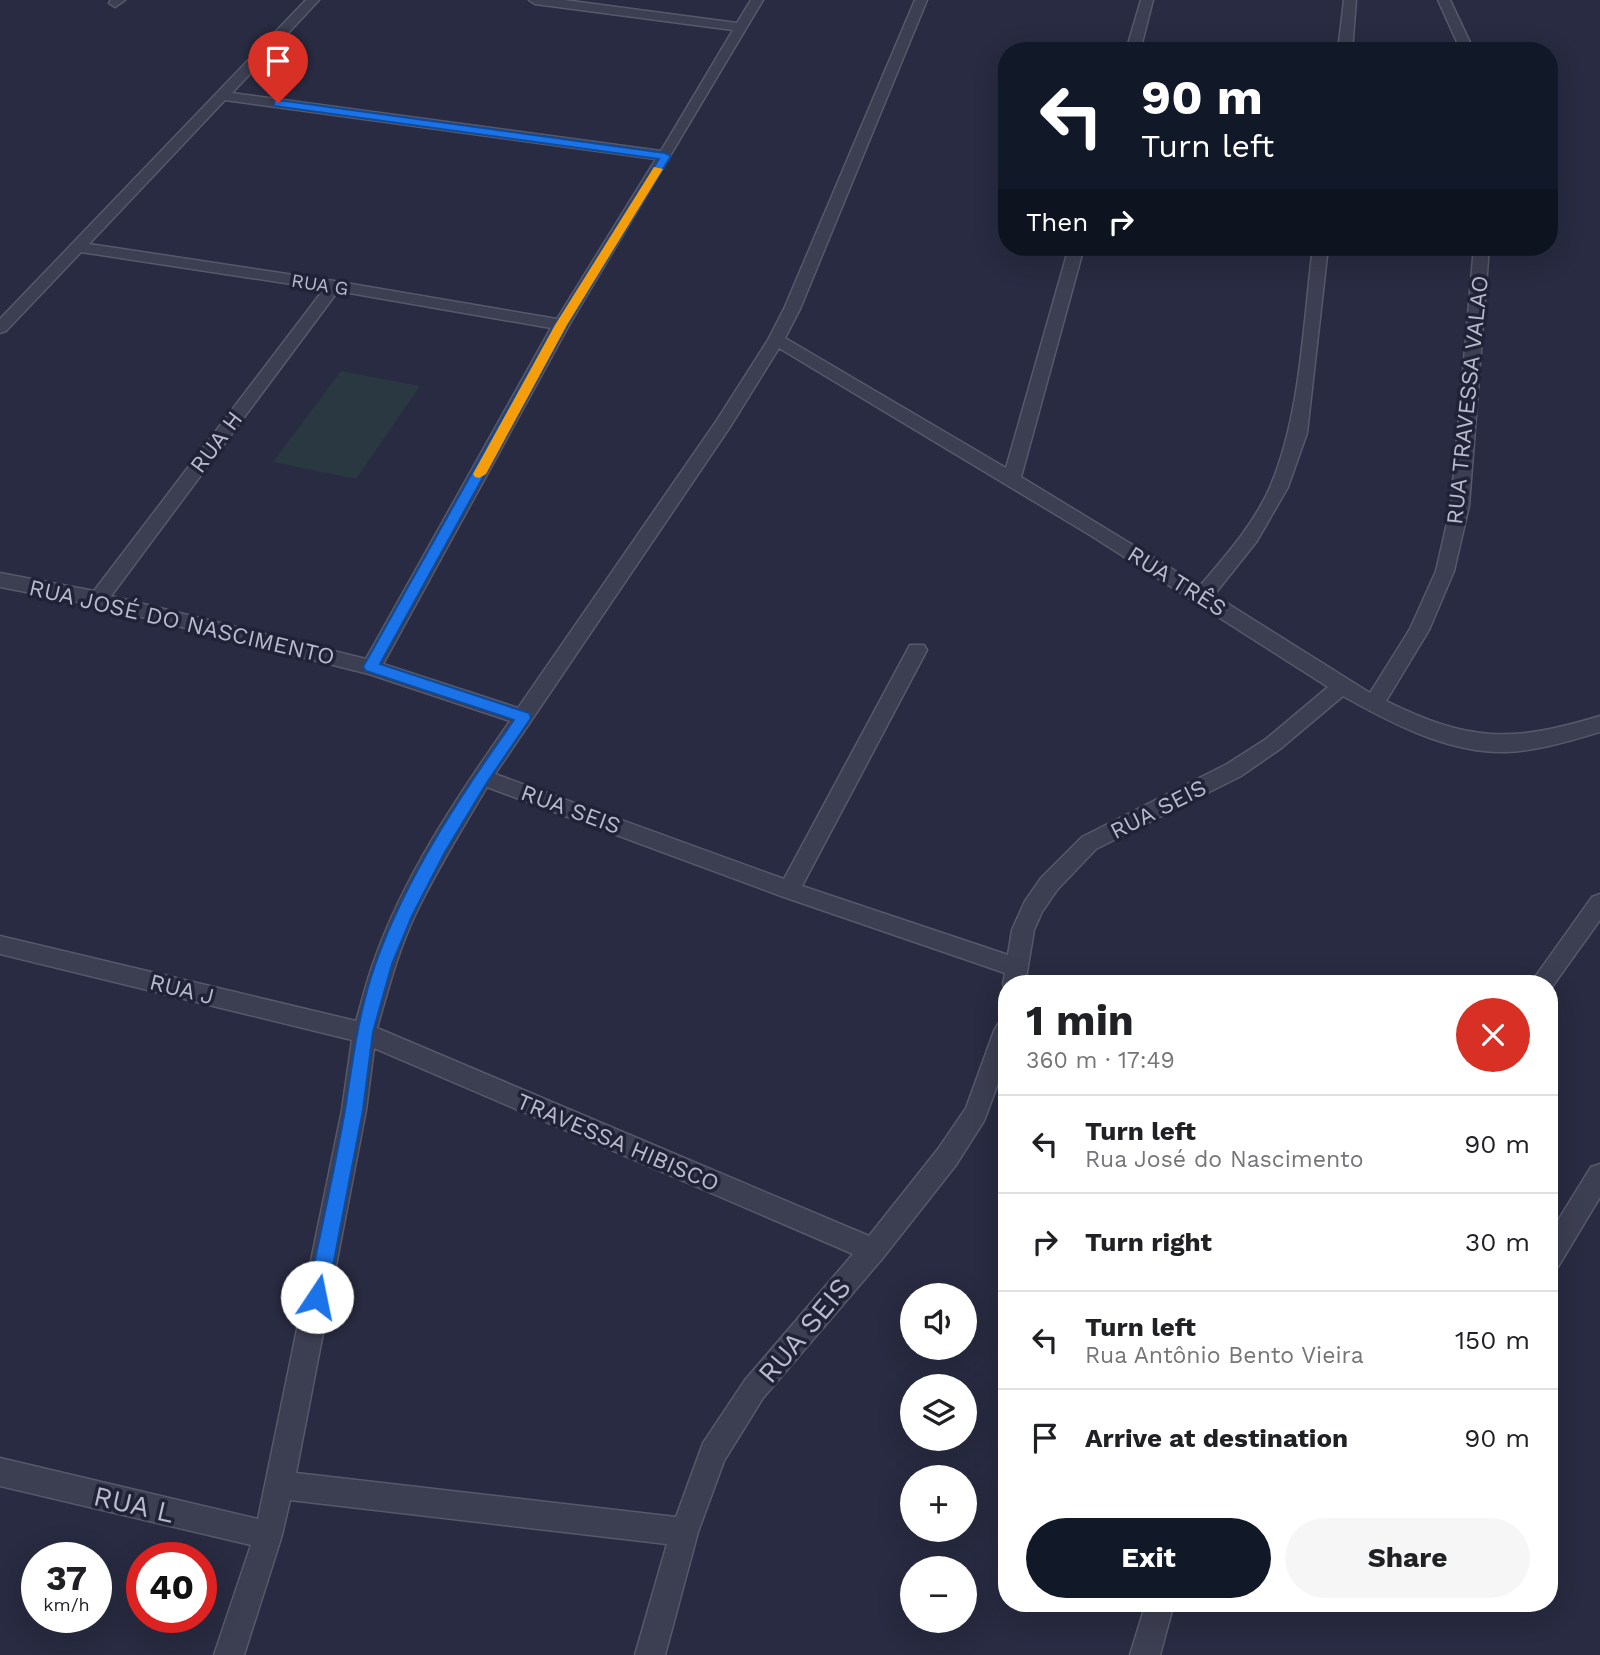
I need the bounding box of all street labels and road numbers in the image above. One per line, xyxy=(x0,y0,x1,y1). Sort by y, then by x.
street label: RUA G xyxy=(290,269,350,300)
street label: RUA TRAVESSA VALAO xyxy=(1441,274,1494,526)
street label: RUA H xyxy=(185,406,248,478)
street label: RUA TRÊS xyxy=(1122,541,1231,622)
street label: RUA JOSÉ DO NASCIMENTO xyxy=(26,574,337,671)
street label: RUA SEIS xyxy=(1106,774,1211,845)
street label: RUA SEIS xyxy=(517,779,624,840)
street label: RUA J xyxy=(147,968,217,1011)
street label: TRAVESSA HIBISCO xyxy=(513,1088,723,1197)
street label: RUA SEIS xyxy=(751,1271,858,1389)
street label: RUA L xyxy=(90,1479,177,1530)

